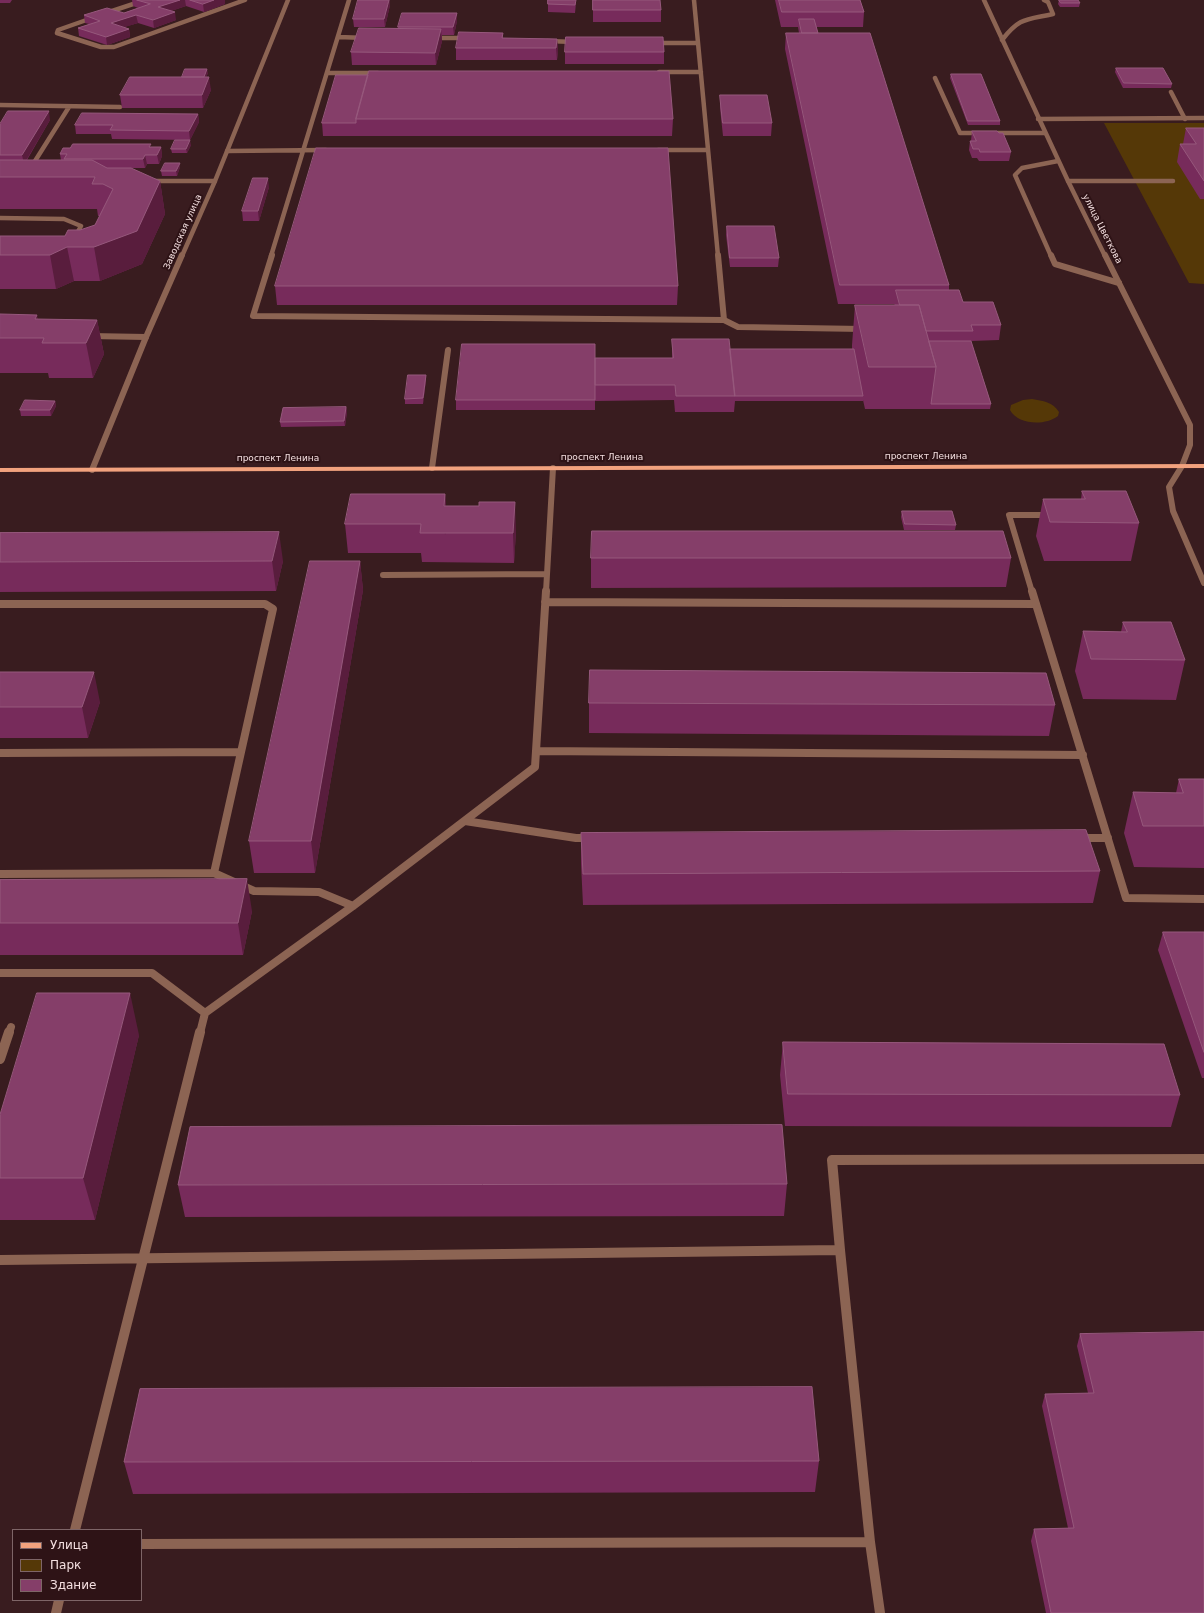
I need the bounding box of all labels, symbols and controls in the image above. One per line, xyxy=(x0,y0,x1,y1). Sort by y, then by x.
street label: Заводская улица xyxy=(162,193,204,271)
street label: улица Цветкова xyxy=(1080,193,1124,265)
street label: проспект Ленина xyxy=(885,452,967,462)
street label: проспект Ленина xyxy=(561,453,643,463)
street label: проспект Ленина xyxy=(237,454,319,464)
legend xyxy=(12,1529,142,1601)
text: Улица xyxy=(50,1538,88,1552)
text: Парк xyxy=(50,1558,81,1572)
text: Здание xyxy=(50,1578,96,1592)

